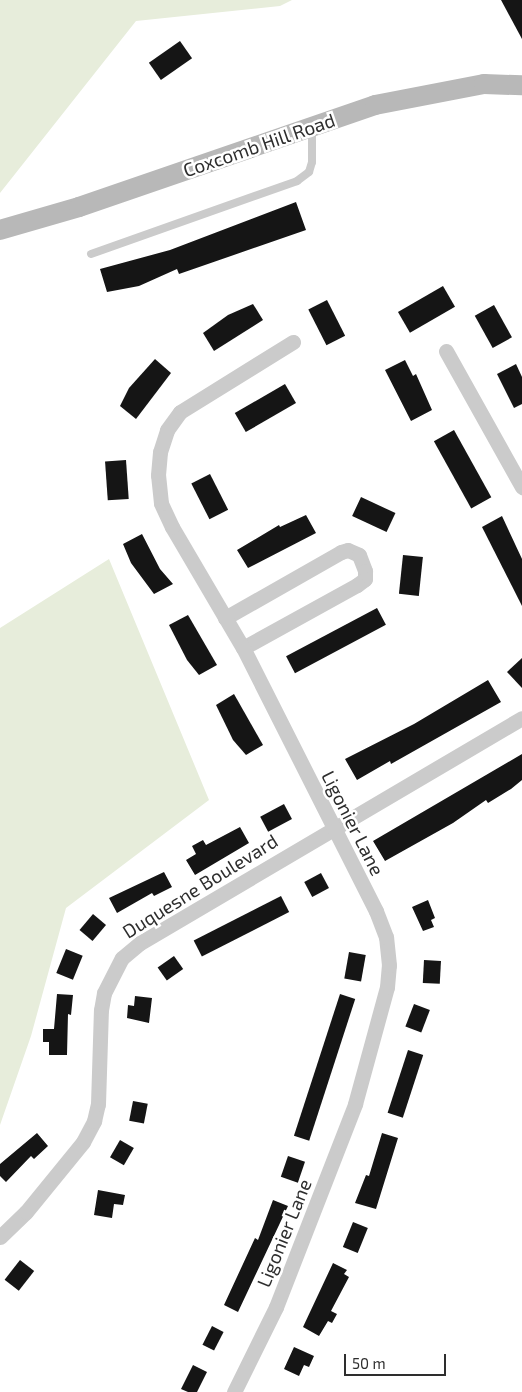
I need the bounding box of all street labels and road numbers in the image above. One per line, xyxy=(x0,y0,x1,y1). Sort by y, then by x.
street label: Coxcomb Hill Road xyxy=(180,108,338,182)
street label: Ligonier Lane xyxy=(317,767,389,879)
street label: Duquesne Boulevard xyxy=(118,829,282,943)
street label: Ligonier Lane xyxy=(252,1175,316,1291)

